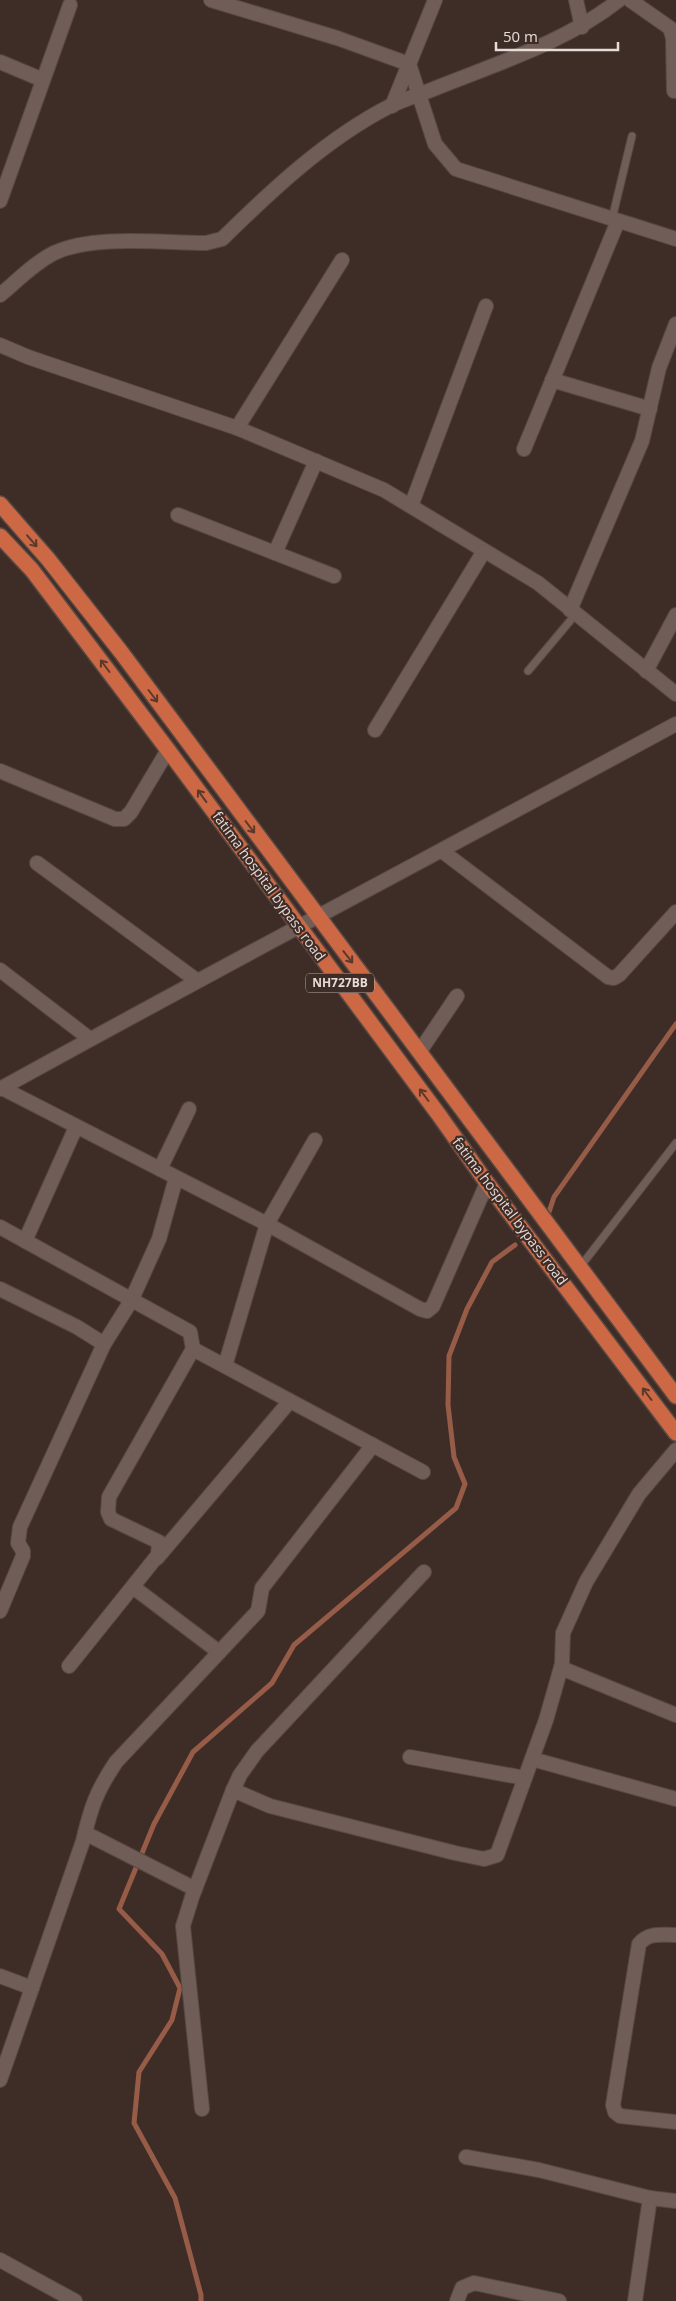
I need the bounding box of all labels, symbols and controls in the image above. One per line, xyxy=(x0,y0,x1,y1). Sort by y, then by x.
scale bar xyxy=(496,20,618,52)
text: 50 m xyxy=(503,26,538,46)
one-way arrow xyxy=(26,534,38,547)
one-way arrow xyxy=(100,659,110,673)
one-way arrow xyxy=(148,689,159,702)
one-way arrow xyxy=(197,789,207,803)
street label: fatima hospital bypass road xyxy=(209,807,330,964)
one-way arrow xyxy=(245,820,255,834)
one-way arrow xyxy=(342,950,353,963)
road number: NH727BB xyxy=(306,974,374,992)
one-way arrow xyxy=(419,1089,430,1102)
street label: fatima hospital bypass road xyxy=(448,1133,572,1288)
one-way arrow xyxy=(642,1387,652,1401)

